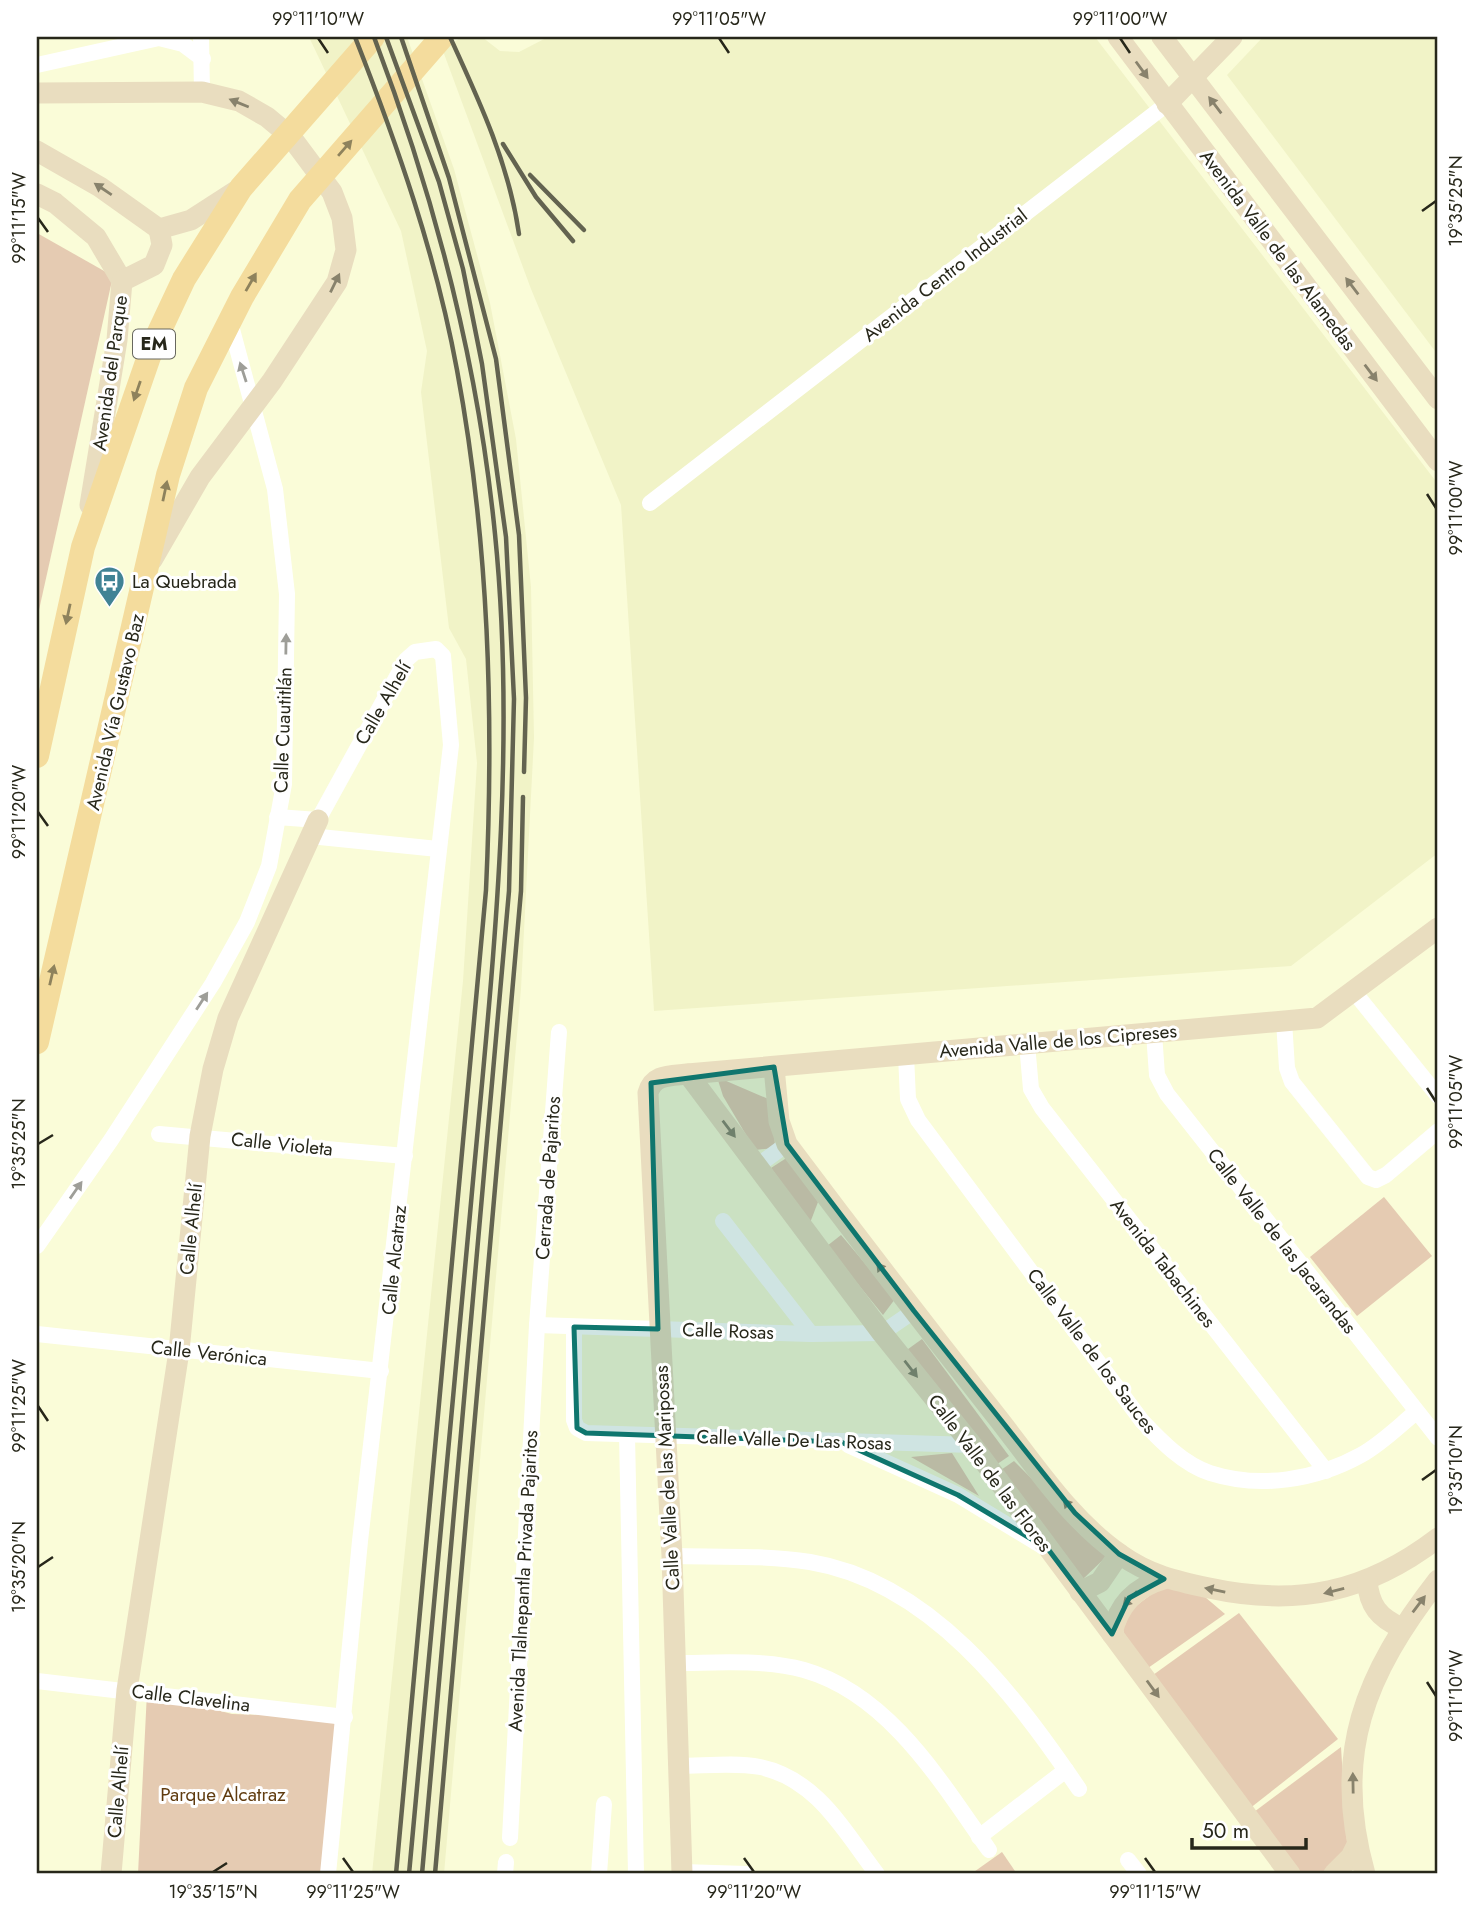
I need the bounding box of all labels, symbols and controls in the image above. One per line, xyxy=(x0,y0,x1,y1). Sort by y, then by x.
text: 99°11'10"W xyxy=(272,6,364,32)
text: 99°11'05"W xyxy=(672,6,766,32)
text: 99°11'00"W xyxy=(1073,6,1168,32)
one-way arrow xyxy=(1135,61,1149,79)
one-way arrow xyxy=(1208,96,1222,114)
one-way arrow xyxy=(228,97,249,108)
one-way arrow xyxy=(337,139,353,157)
street label: Avenida Valle de las Alamedas xyxy=(1193,144,1363,356)
text: 19°35'25"N xyxy=(1443,155,1469,247)
text: 99°11'15"W xyxy=(6,172,32,264)
one-way arrow xyxy=(94,182,112,196)
street label: Avenida Centro Industrial xyxy=(857,202,1033,348)
one-way arrow xyxy=(245,272,257,291)
one-way arrow xyxy=(329,273,340,293)
one-way arrow xyxy=(1346,277,1360,295)
street label: Avenida del Parque xyxy=(86,293,134,452)
road number: EM xyxy=(133,330,175,358)
one-way arrow xyxy=(238,361,248,382)
one-way arrow xyxy=(1363,363,1378,381)
one-way arrow xyxy=(131,380,142,401)
text: 99°11'00"W xyxy=(1443,460,1469,555)
one-way arrow xyxy=(160,480,171,502)
bus stop icon: La Quebrada xyxy=(92,564,126,608)
place label: La Quebrada xyxy=(132,568,237,595)
one-way arrow xyxy=(62,603,73,625)
street label: Avenida Vía Gustavo Baz xyxy=(79,611,151,813)
one-way arrow xyxy=(281,632,292,654)
street label: Calle Alhelí xyxy=(348,655,418,750)
street label: Calle Cuautitlán xyxy=(267,667,299,793)
text: 99°11'20"W xyxy=(6,765,32,859)
one-way arrow xyxy=(47,964,58,986)
one-way arrow xyxy=(195,991,208,1010)
street label: Avenida Valle de los Cipreses xyxy=(938,1017,1178,1065)
text: 99°11'05"W xyxy=(1443,1055,1469,1149)
street label: Cerrada de Pajaritos xyxy=(529,1095,567,1261)
text: 19°35'25"N xyxy=(6,1098,32,1190)
one-way arrow xyxy=(721,1119,736,1137)
street label: Calle Violeta xyxy=(230,1125,334,1163)
street label: Calle Valle de las Jacarandas xyxy=(1201,1143,1363,1340)
one-way arrow xyxy=(69,1181,83,1199)
street label: Calle Alhelí xyxy=(173,1181,209,1276)
street label: Avenida Tabachines xyxy=(1104,1193,1222,1334)
street label: Calle Alcatraz xyxy=(375,1203,413,1316)
one-way arrow xyxy=(877,1262,891,1280)
street label: Calle Valle de los Sauces xyxy=(1021,1263,1163,1440)
street label: Calle Rosas xyxy=(682,1316,775,1346)
street label: Calle Verónica xyxy=(149,1333,269,1373)
text: 99°11'25"W xyxy=(6,1359,32,1453)
one-way arrow xyxy=(903,1359,918,1377)
street label: Calle Valle de las Mariposas xyxy=(648,1365,686,1591)
street label: Calle Valle de las Flores xyxy=(922,1388,1059,1558)
street label: Calle Valle De Las Rosas xyxy=(696,1423,892,1457)
text: 19°35'10"N xyxy=(1443,1425,1469,1515)
street label: Avenida Tlalnepantla Privada Pajaritos xyxy=(502,1429,544,1732)
one-way arrow xyxy=(1062,1498,1078,1516)
text: 19°35'20"N xyxy=(6,1521,32,1613)
one-way arrow xyxy=(1204,1584,1226,1595)
one-way arrow xyxy=(1323,1586,1345,1597)
one-way arrow xyxy=(1122,1590,1138,1608)
one-way arrow xyxy=(1412,1596,1427,1614)
text: 99°11'10"W xyxy=(1443,1650,1469,1742)
street label: Calle Clavelina xyxy=(130,1677,252,1719)
one-way arrow xyxy=(1146,1680,1160,1698)
street label: Calle Alhelí xyxy=(101,1744,136,1839)
one-way arrow xyxy=(1347,1771,1359,1793)
park label: Parque Alcatraz xyxy=(160,1781,286,1808)
scale bar xyxy=(1192,1806,1305,1850)
text: 50 m xyxy=(1202,1816,1249,1846)
text: 19°35'15"N xyxy=(168,1879,258,1905)
text: 99°11'25"W xyxy=(306,1879,400,1905)
text: 99°11'20"W xyxy=(707,1879,801,1905)
text: 99°11'15"W xyxy=(1109,1879,1201,1905)

